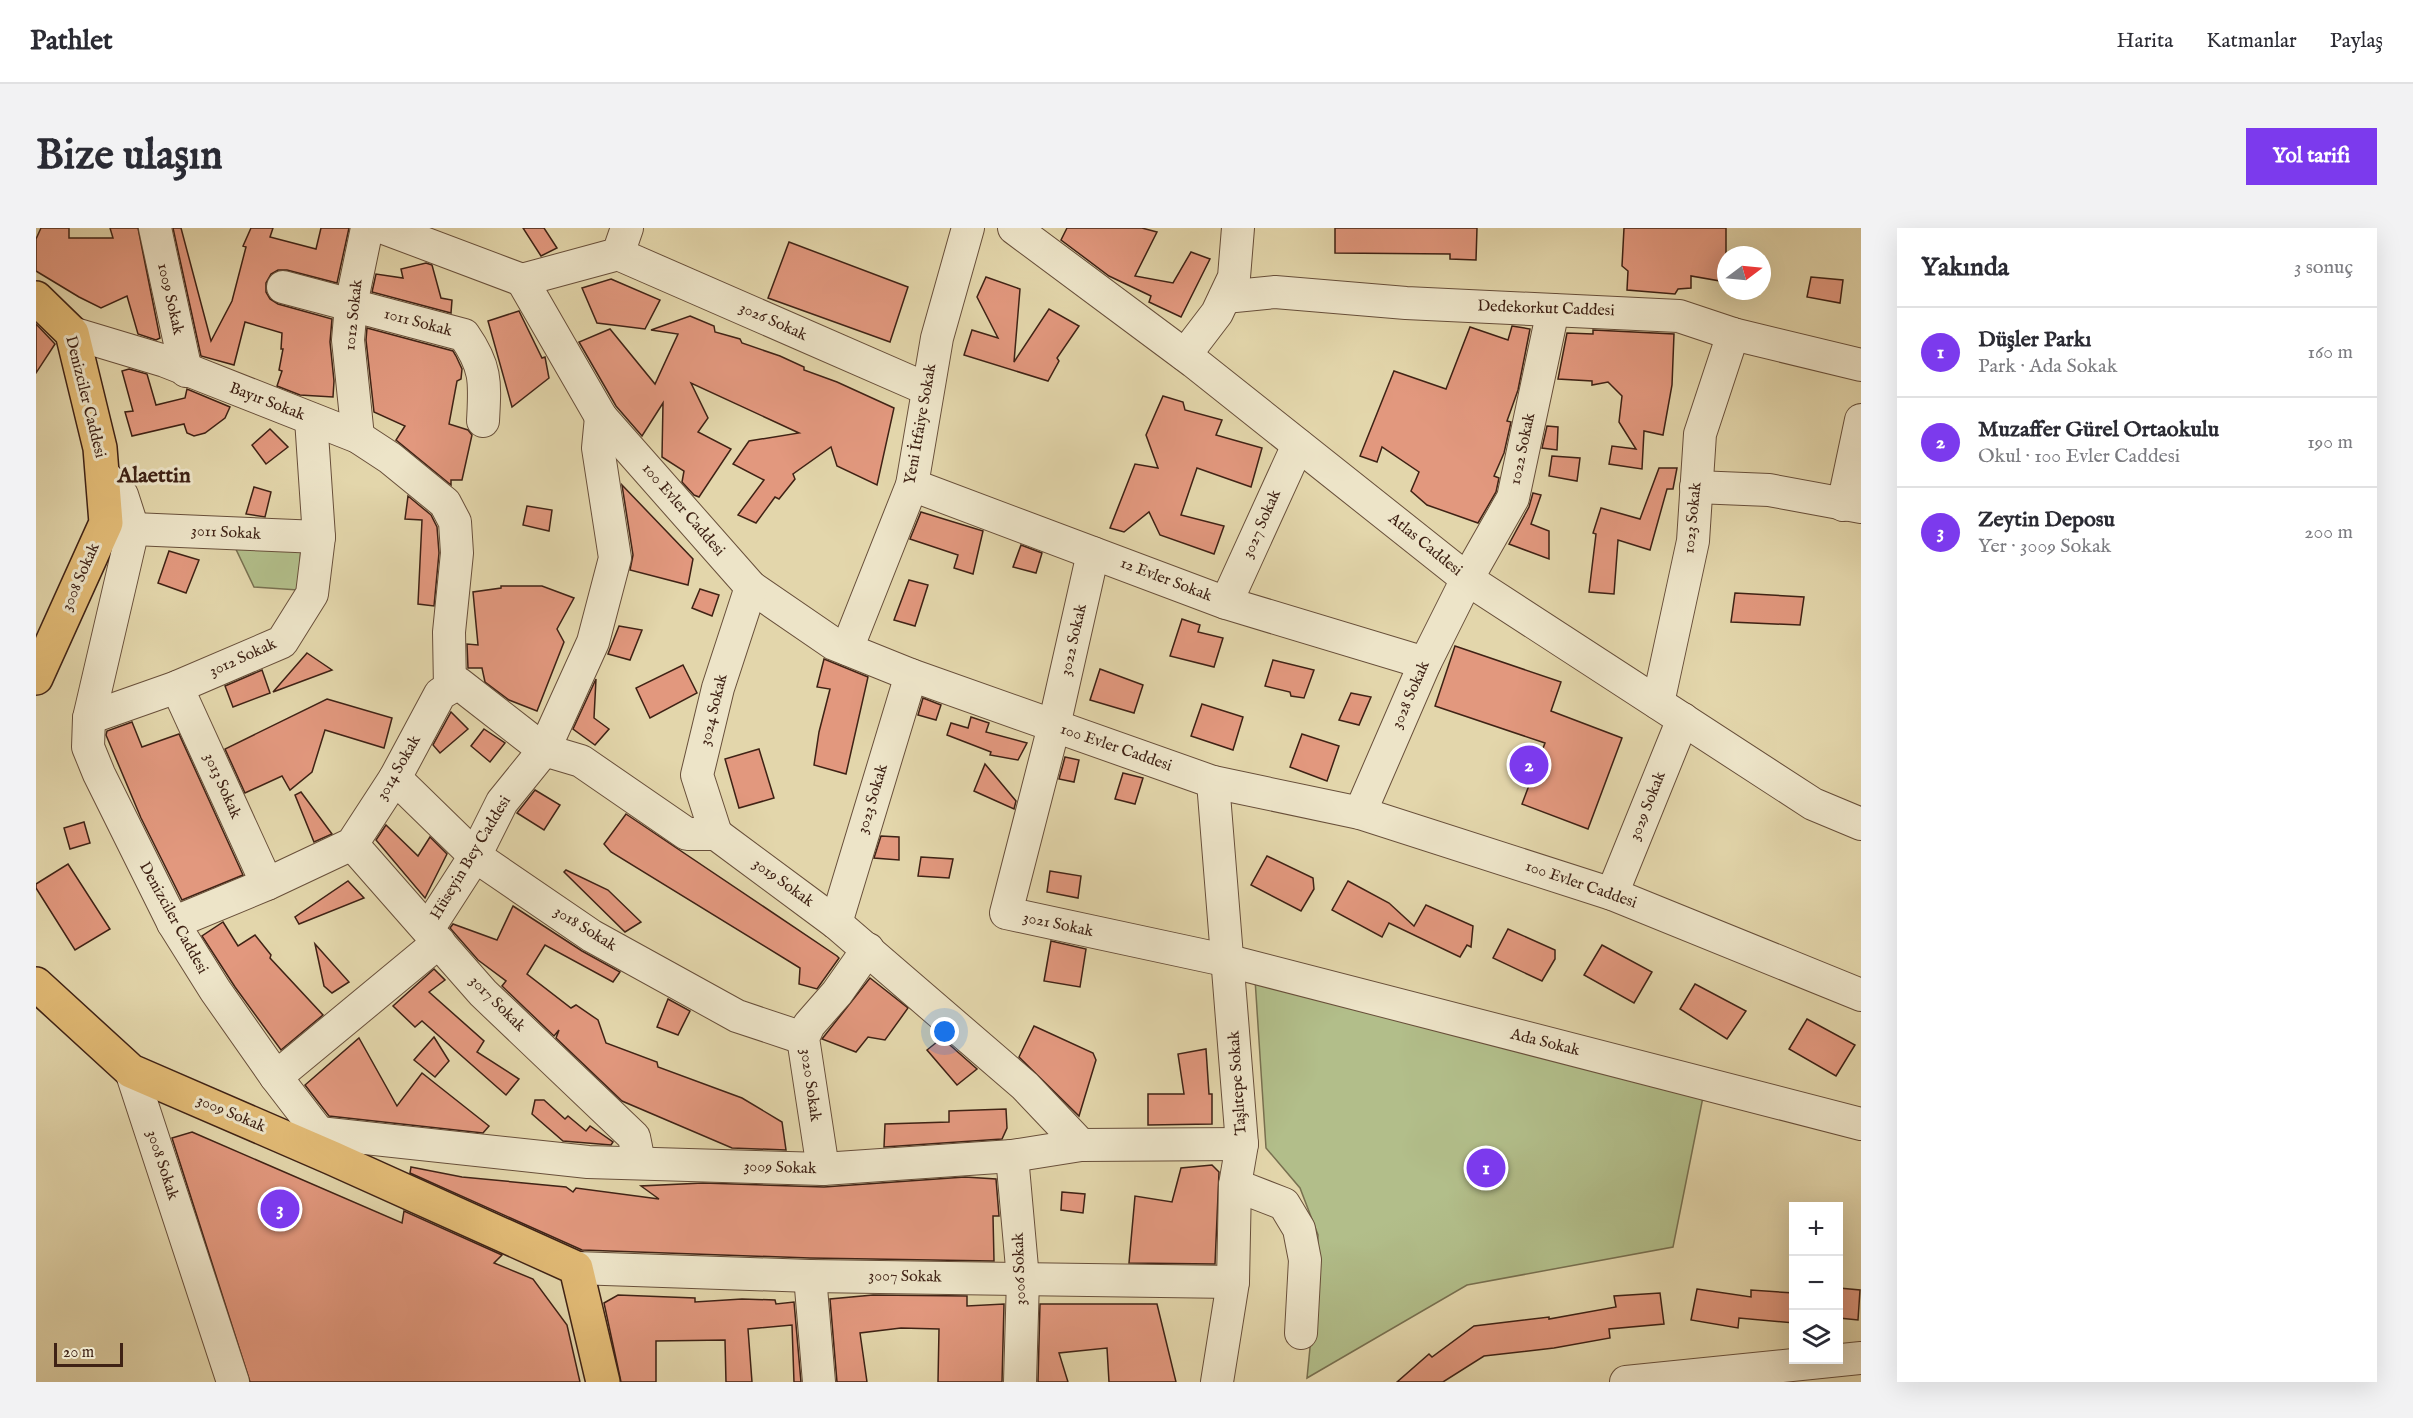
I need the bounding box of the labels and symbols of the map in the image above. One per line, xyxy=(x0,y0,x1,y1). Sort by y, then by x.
north arrow xyxy=(1717,246,1771,300)
street label: 1009 Sokak xyxy=(152,261,188,337)
street label: 1012 Sokak xyxy=(340,278,368,352)
street label: Dedekorkut Caddesi xyxy=(1477,297,1615,321)
street label: 3026 Sokak xyxy=(736,298,811,346)
street label: 1011 Sokak xyxy=(382,304,455,342)
street label: Denizciler Caddesi xyxy=(60,334,110,460)
street label: Yeni İtfaiye Sokak xyxy=(899,361,942,486)
street label: Bayır Sokak xyxy=(226,378,308,426)
street label: 1022 Sokak xyxy=(1506,411,1540,487)
street label: 100 Evler Caddesi xyxy=(637,459,729,561)
district label: Alaettin xyxy=(116,462,191,490)
street label: 1023 Sokak xyxy=(1679,481,1707,555)
street label: 3027 Sokak xyxy=(1238,486,1286,561)
street label: Atlas Caddesi xyxy=(1383,508,1466,581)
street label: 3011 Sokak xyxy=(191,521,262,545)
street label: 3008 Sokak xyxy=(57,540,105,614)
street label: 12 Evler Sokak xyxy=(1117,553,1215,607)
street label: 3022 Sokak xyxy=(1056,602,1092,678)
street label: 3012 Sokak xyxy=(206,634,280,682)
street label: 3028 Sokak xyxy=(1387,658,1435,732)
street label: 3024 Sokak xyxy=(695,672,733,748)
street label: 100 Evler Caddesi xyxy=(1058,720,1174,776)
street label: 3014 Sokak xyxy=(372,732,426,804)
pin: 2 xyxy=(1510,742,1548,788)
street label: 3013 Sokak xyxy=(199,750,246,822)
street label: 3023 Sokak xyxy=(853,761,893,836)
street label: 3029 Sokak xyxy=(1625,768,1671,843)
street label: Hüseyin Bey Caddesi xyxy=(426,792,516,924)
street label: 3019 Sokak xyxy=(748,854,818,912)
street label: 100 Evler Caddesi xyxy=(1523,857,1639,913)
street label: Denizciler Caddesi xyxy=(134,858,212,978)
street label: 3018 Sokak xyxy=(550,902,620,956)
street label: 3021 Sokak xyxy=(1021,908,1096,942)
street label: 3017 Sokak xyxy=(465,972,530,1037)
your location xyxy=(930,1017,959,1046)
street label: Ada Sokak xyxy=(1507,1025,1582,1061)
street label: Taşlıtepe Sokak xyxy=(1224,1030,1252,1136)
street label: 3020 Sokak xyxy=(795,1047,825,1123)
street label: 3009 Sokak xyxy=(194,1091,269,1138)
street label: 3008 Sokak xyxy=(141,1128,183,1203)
pin: 1 xyxy=(1466,1146,1506,1190)
street label: 3009 Sokak xyxy=(743,1157,817,1179)
pin: 3 xyxy=(260,1186,300,1232)
street label: 3006 Sokak xyxy=(1009,1232,1031,1306)
street label: 3007 Sokak xyxy=(868,1266,942,1288)
scale bar xyxy=(54,1340,123,1368)

